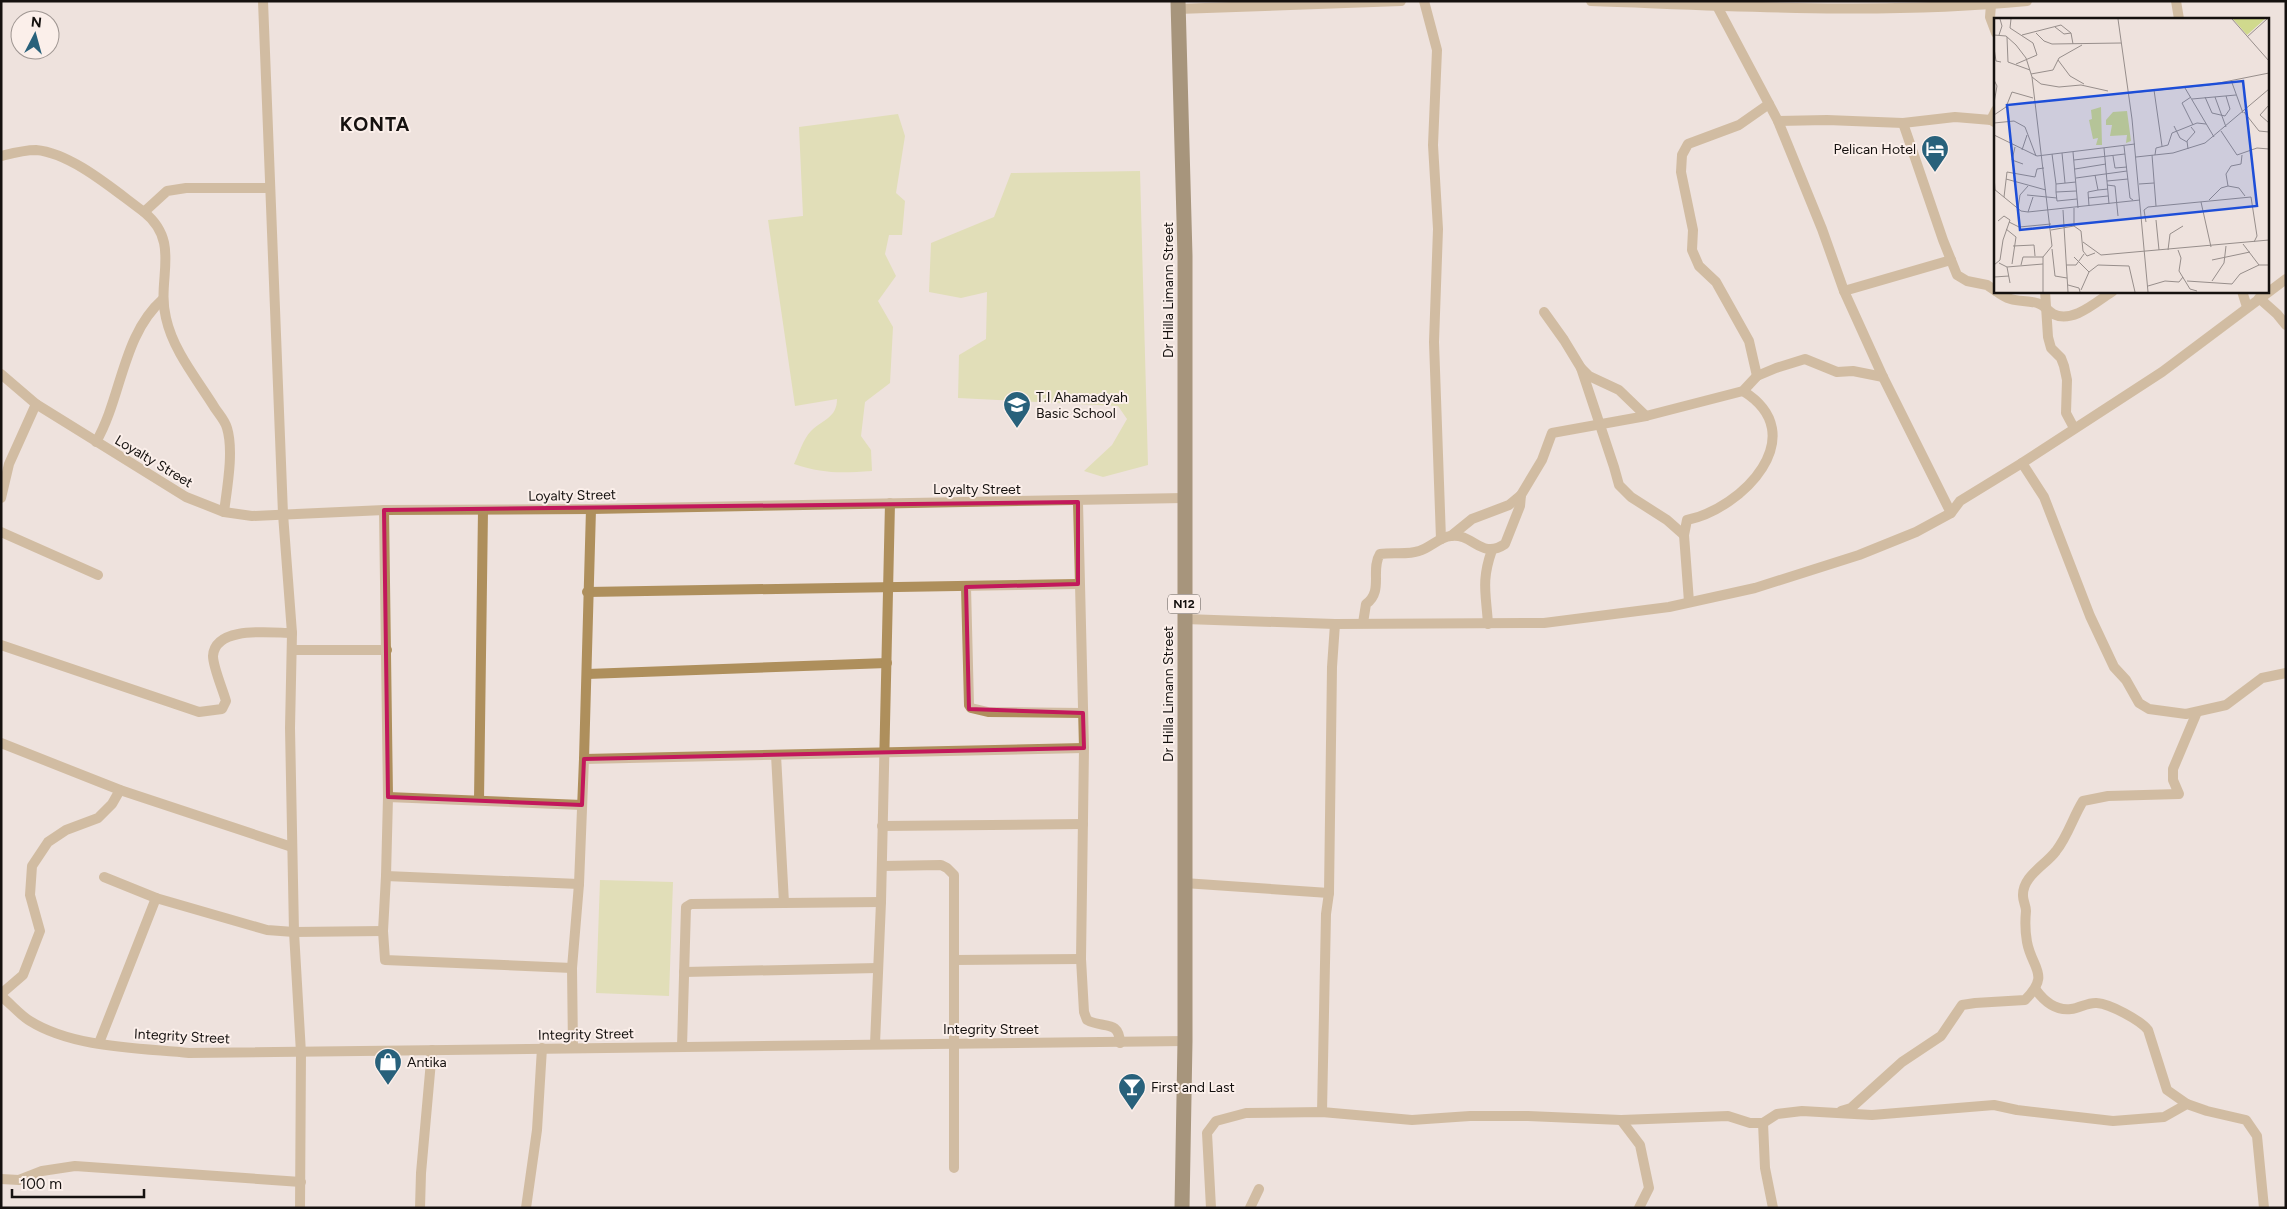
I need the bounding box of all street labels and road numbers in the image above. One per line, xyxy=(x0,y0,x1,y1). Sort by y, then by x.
street label: Dr Hilla Limann Street xyxy=(1160,222,1177,358)
street label: Loyalty Street xyxy=(112,431,196,491)
street label: Loyalty Street xyxy=(933,481,1021,498)
street label: Loyalty Street xyxy=(528,486,616,505)
road number: N12 xyxy=(1168,594,1200,614)
street label: Dr Hilla Limann Street xyxy=(1160,626,1177,762)
street label: Integrity Street xyxy=(943,1021,1039,1038)
street label: Integrity Street xyxy=(134,1025,230,1048)
street label: Integrity Street xyxy=(538,1025,634,1044)

